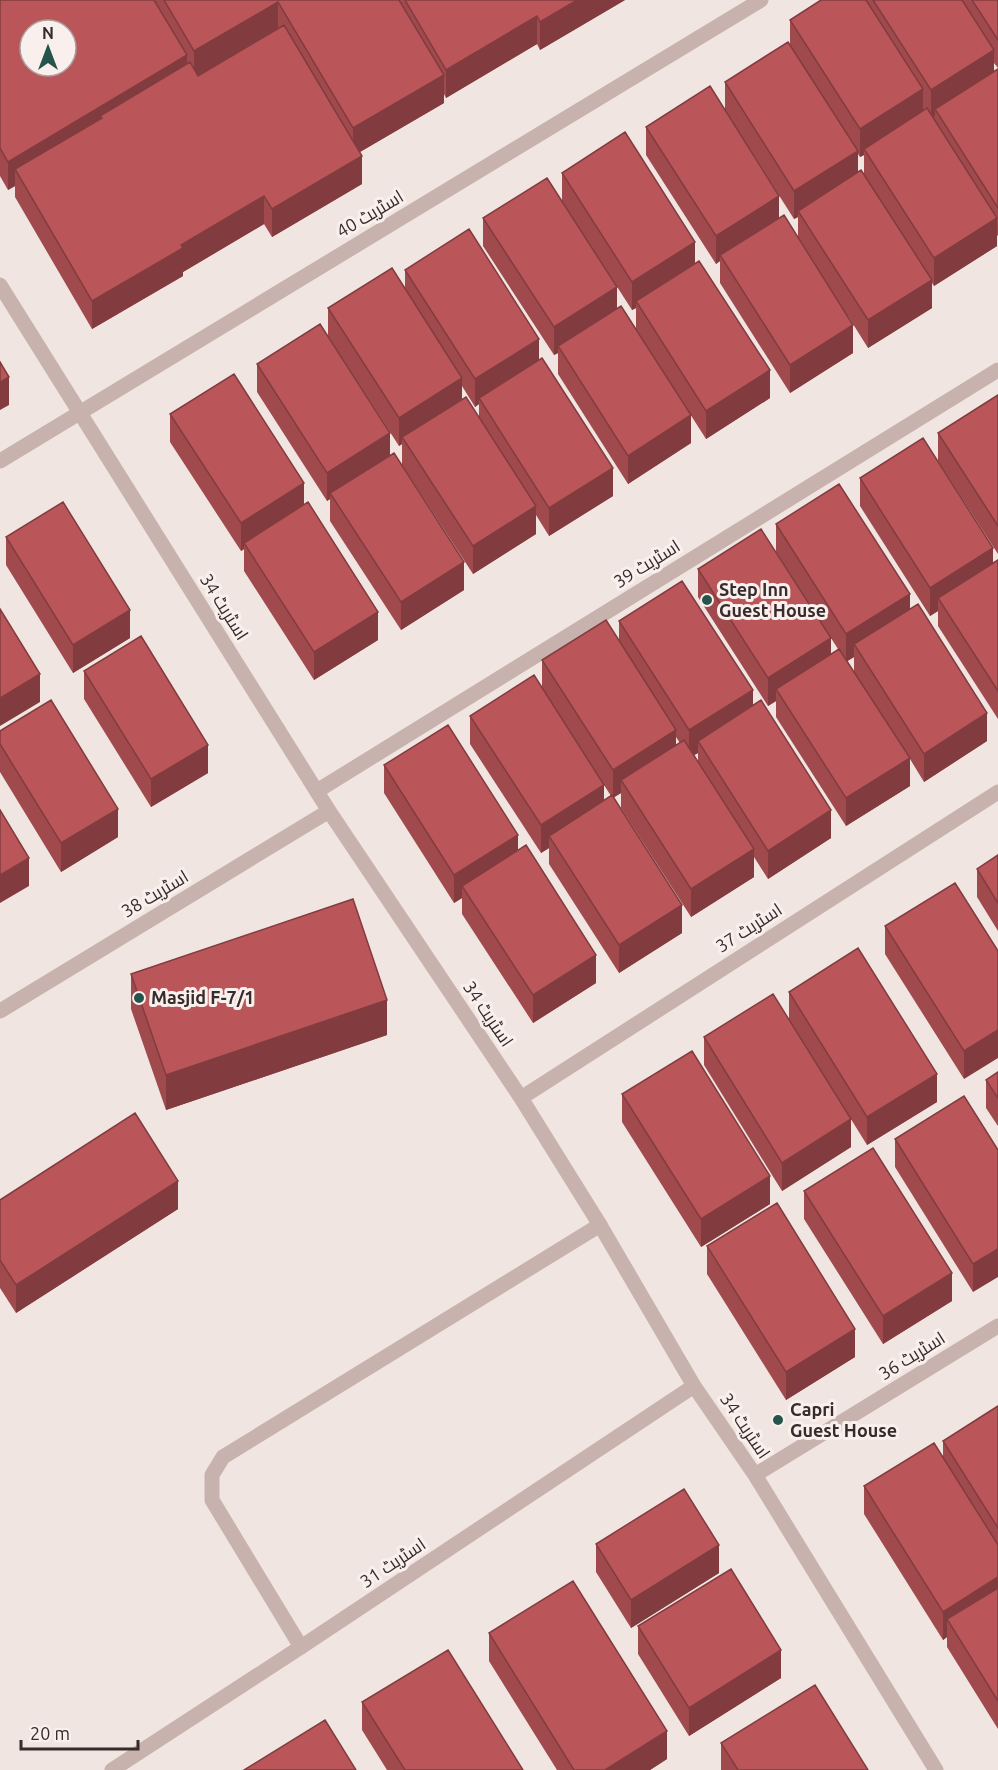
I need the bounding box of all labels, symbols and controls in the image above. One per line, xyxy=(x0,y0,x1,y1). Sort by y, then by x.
north arrow xyxy=(18,18,78,78)
text: N xyxy=(42,24,54,42)
street label: اسٹریٹ 40 xyxy=(332,185,408,243)
street label: اسٹریٹ 39 xyxy=(610,535,684,593)
street label: اسٹریٹ 34 xyxy=(195,570,253,644)
place label: Step Inn Guest House xyxy=(719,579,826,620)
marker: Step Inn Guest House xyxy=(700,593,714,607)
street label: اسٹریٹ 38 xyxy=(117,865,193,923)
street label: اسٹریٹ 37 xyxy=(712,899,786,957)
street label: اسٹریٹ 34 xyxy=(458,977,518,1051)
place label: Masjid F-7/1 xyxy=(151,987,254,1007)
marker: Masjid F-7/1 xyxy=(132,991,146,1005)
street label: اسٹریٹ 36 xyxy=(875,1327,949,1385)
street label: اسٹریٹ 34 xyxy=(715,1389,775,1463)
place label: Capri Guest House xyxy=(790,1399,897,1440)
marker: Capri Guest House xyxy=(771,1413,785,1427)
street label: اسٹریٹ 31 xyxy=(356,1533,430,1593)
scale bar xyxy=(21,1713,138,1751)
text: 20 m xyxy=(30,1723,70,1743)

